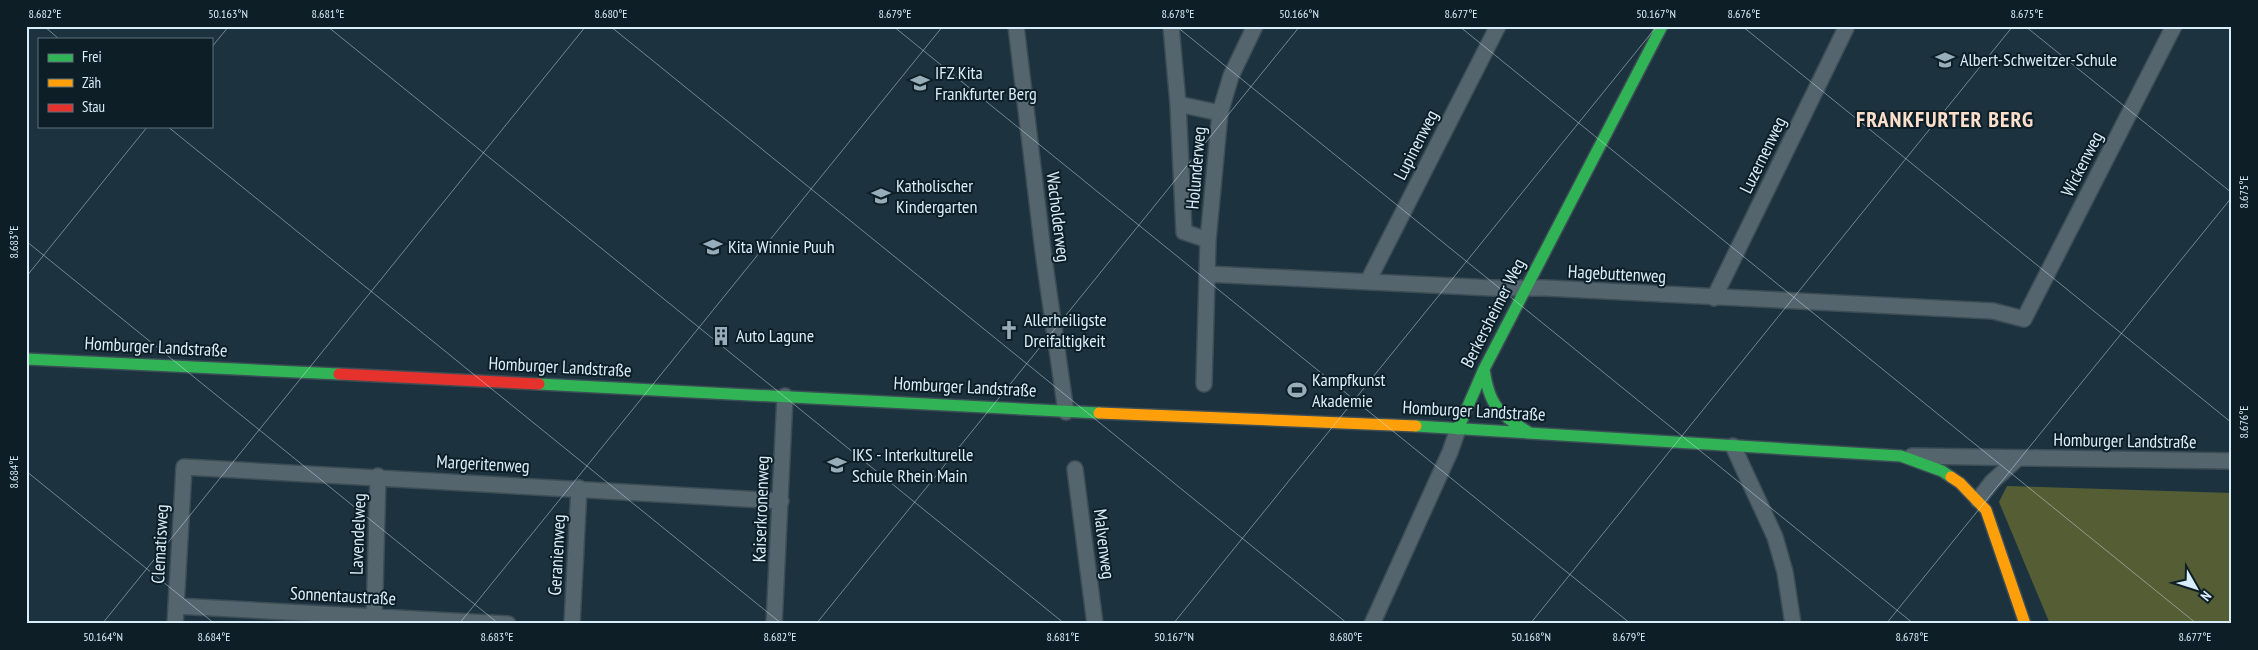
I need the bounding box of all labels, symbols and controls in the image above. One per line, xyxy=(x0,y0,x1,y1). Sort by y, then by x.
text: 8.682°E xyxy=(29,6,62,21)
text: 50.163°N xyxy=(208,6,248,21)
text: 8.681°E xyxy=(312,6,345,21)
text: 8.680°E xyxy=(595,6,628,21)
text: 8.679°E xyxy=(879,6,912,21)
text: 8.678°E xyxy=(1162,6,1195,21)
text: 50.166°N xyxy=(1279,6,1319,21)
text: 8.677°E xyxy=(1445,6,1478,21)
text: 50.167°N xyxy=(1636,6,1676,21)
text: 8.676°E xyxy=(1728,6,1761,21)
text: 8.675°E xyxy=(2011,6,2044,21)
legend xyxy=(38,38,212,128)
text: Frei xyxy=(82,47,102,66)
place label: Albert-Schweitzer-Schule xyxy=(1960,48,2117,71)
school or university icon: Albert-Schweitzer-Schule xyxy=(1934,49,1956,71)
place label: IFZ Kita Frankfurter Berg xyxy=(935,61,1037,105)
school or university icon: IFZ Kita Frankfurter Berg xyxy=(909,72,931,94)
text: Zäh xyxy=(82,73,101,92)
text: Stau xyxy=(82,97,105,116)
district label: FRANKFURTER BERG xyxy=(1856,105,2034,133)
street label: Lupinenweg xyxy=(1388,106,1443,184)
street label: Luzernenweg xyxy=(1734,113,1791,197)
street label: Holunderweg xyxy=(1180,126,1211,210)
street label: Wickenweg xyxy=(2055,127,2108,200)
street label: Wacholderweg xyxy=(1042,171,1075,263)
place label: Katholischer Kindergarten xyxy=(896,174,977,218)
text: 8.675°E xyxy=(2236,176,2251,209)
school or university icon: Katholischer Kindergarten xyxy=(870,185,892,207)
text: 8.683°E xyxy=(6,226,21,259)
place label: Kita Winnie Puuh xyxy=(728,235,835,258)
school or university icon: Kita Winnie Puuh xyxy=(702,236,724,258)
street label: Berkersheimer Weg xyxy=(1455,254,1530,371)
street label: Hagebuttenweg xyxy=(1567,259,1667,288)
place label: Allerheiligste Dreifaltigkeit xyxy=(1024,308,1107,352)
church icon: Allerheiligste Dreifaltigkeit xyxy=(998,319,1020,341)
place label: Auto Lagune xyxy=(736,324,814,347)
building icon: Auto Lagune xyxy=(710,325,732,347)
street label: Homburger Landstraße xyxy=(84,331,228,362)
street label: Homburger Landstraße xyxy=(488,351,632,382)
place label: Kampfkunst Akademie xyxy=(1312,368,1385,412)
street label: Homburger Landstraße xyxy=(893,371,1037,402)
sports icon: Kampfkunst Akademie xyxy=(1286,379,1308,401)
street label: Homburger Landstraße xyxy=(1402,395,1546,426)
text: 8.676°E xyxy=(2236,406,2251,439)
street label: Homburger Landstraße xyxy=(2053,428,2197,453)
place label: IKS - Interkulturelle Schule Rhein Main xyxy=(852,443,973,487)
street label: Margeritenweg xyxy=(436,450,530,477)
school or university icon: IKS - Interkulturelle Schule Rhein Main xyxy=(826,454,848,476)
street label: Kaiserkronenweg xyxy=(747,455,774,563)
text: 8.684°E xyxy=(6,456,21,489)
street label: Lavendelweg xyxy=(345,493,370,575)
street label: Clematisweg xyxy=(146,504,173,584)
street label: Malvenweg xyxy=(1089,507,1120,580)
street label: Geranienweg xyxy=(543,514,570,596)
north arrow xyxy=(2170,562,2220,612)
street label: Sonnentaustraße xyxy=(290,581,397,610)
text: N xyxy=(2197,588,2215,605)
text: 50.164°N xyxy=(83,629,123,644)
text: 8.684°E xyxy=(198,629,231,644)
text: 8.683°E xyxy=(481,629,514,644)
text: 8.682°E xyxy=(764,629,797,644)
text: 8.681°E xyxy=(1047,629,1080,644)
text: 50.167°N xyxy=(1154,629,1194,644)
text: 8.680°E xyxy=(1330,629,1363,644)
text: 50.168°N xyxy=(1511,629,1551,644)
text: 8.679°E xyxy=(1613,629,1646,644)
text: 8.678°E xyxy=(1896,629,1929,644)
text: 8.677°E xyxy=(2179,629,2212,644)

